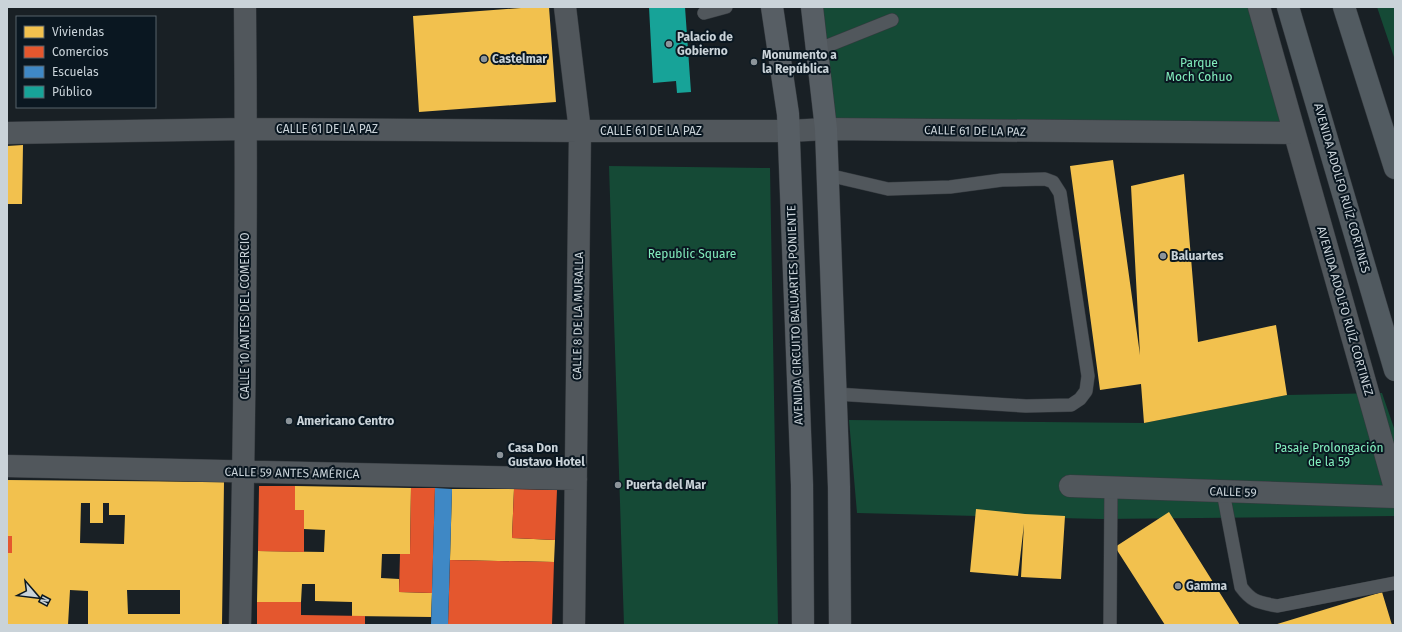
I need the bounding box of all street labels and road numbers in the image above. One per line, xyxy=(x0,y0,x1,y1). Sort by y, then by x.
street label: AVENIDA ADOLFO RUÍZ CORTINES xyxy=(1311,101,1374,275)
street label: CALLE 61 DE LA PAZ xyxy=(276,122,378,136)
street label: CALLE 61 DE LA PAZ xyxy=(924,123,1026,139)
street label: CALLE 61 DE LA PAZ xyxy=(600,124,702,138)
street label: AVENIDA CIRCUITO BALUARTES PONIENTE xyxy=(784,205,806,425)
street label: AVENIDA ADOLFO RUÍZ CORTINEZ xyxy=(1314,224,1377,397)
street label: CALLE 10 ANTES DEL COMERCIO xyxy=(238,233,252,400)
street label: CALLE 8 DE LA MURALLA xyxy=(570,251,586,380)
street label: CALLE 59 ANTES AMÉRICA xyxy=(224,464,360,481)
street label: CALLE 59 xyxy=(1209,484,1257,500)

